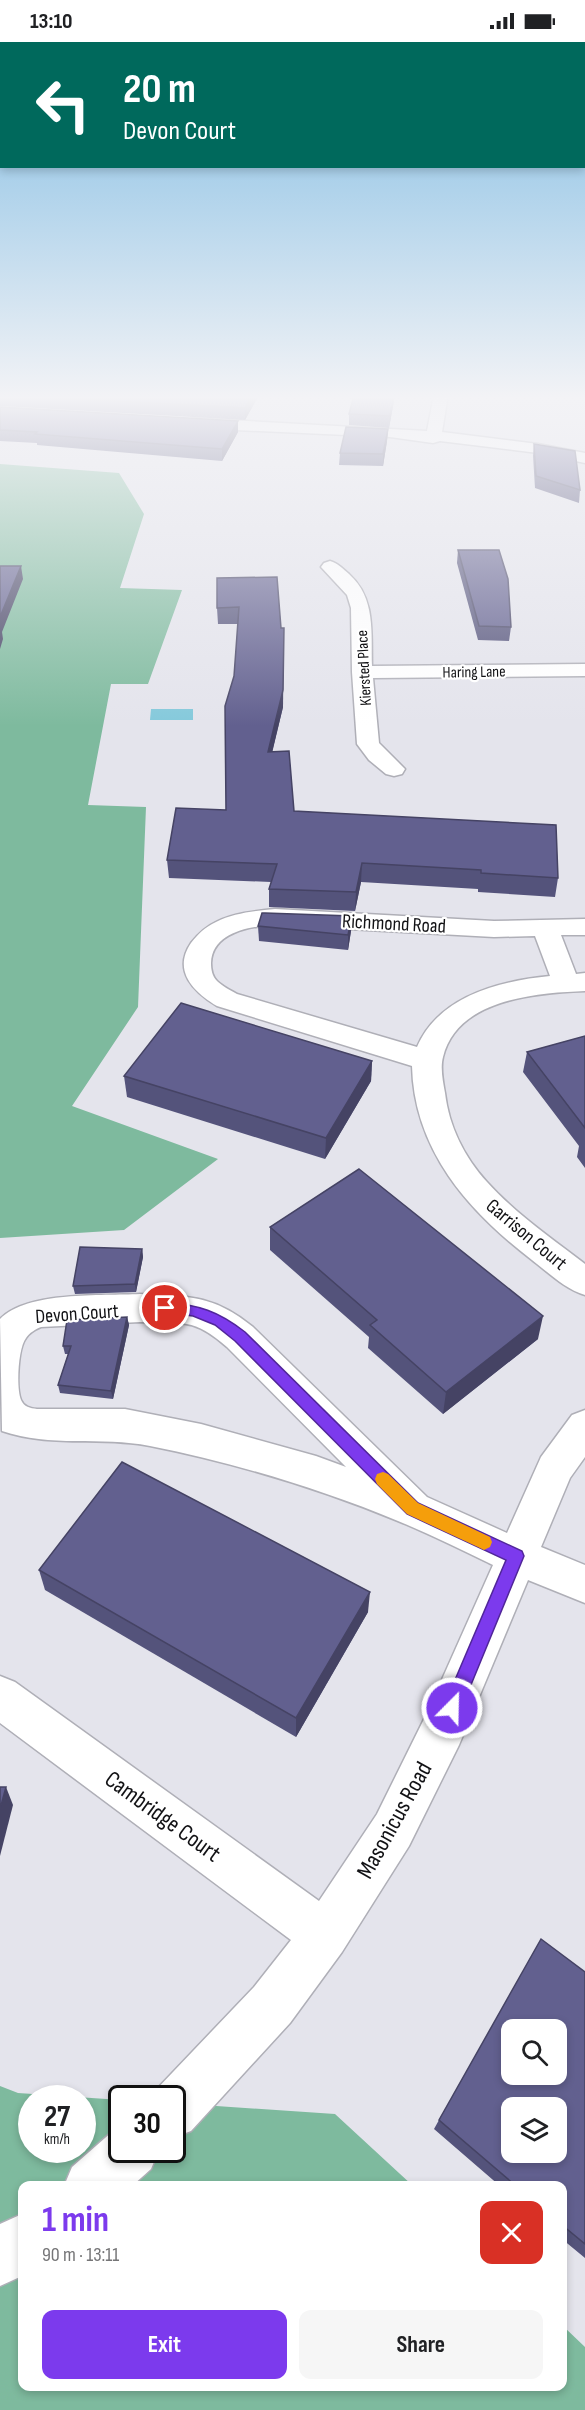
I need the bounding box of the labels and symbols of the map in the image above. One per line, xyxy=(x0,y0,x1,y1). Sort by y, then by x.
street label: Kiersted Place xyxy=(353,630,376,706)
street label: Haring Lane xyxy=(442,662,506,683)
street label: Richmond Road xyxy=(341,909,447,939)
street label: Garrison Court xyxy=(481,1194,572,1276)
pin xyxy=(139,1282,190,1333)
street label: Devon Court xyxy=(35,1299,120,1329)
position arrow xyxy=(420,1676,484,1740)
street label: Masonicus Road xyxy=(351,1757,438,1884)
street label: Cambridge Court xyxy=(99,1765,226,1868)
speed limit sign: 30 xyxy=(108,2085,186,2163)

